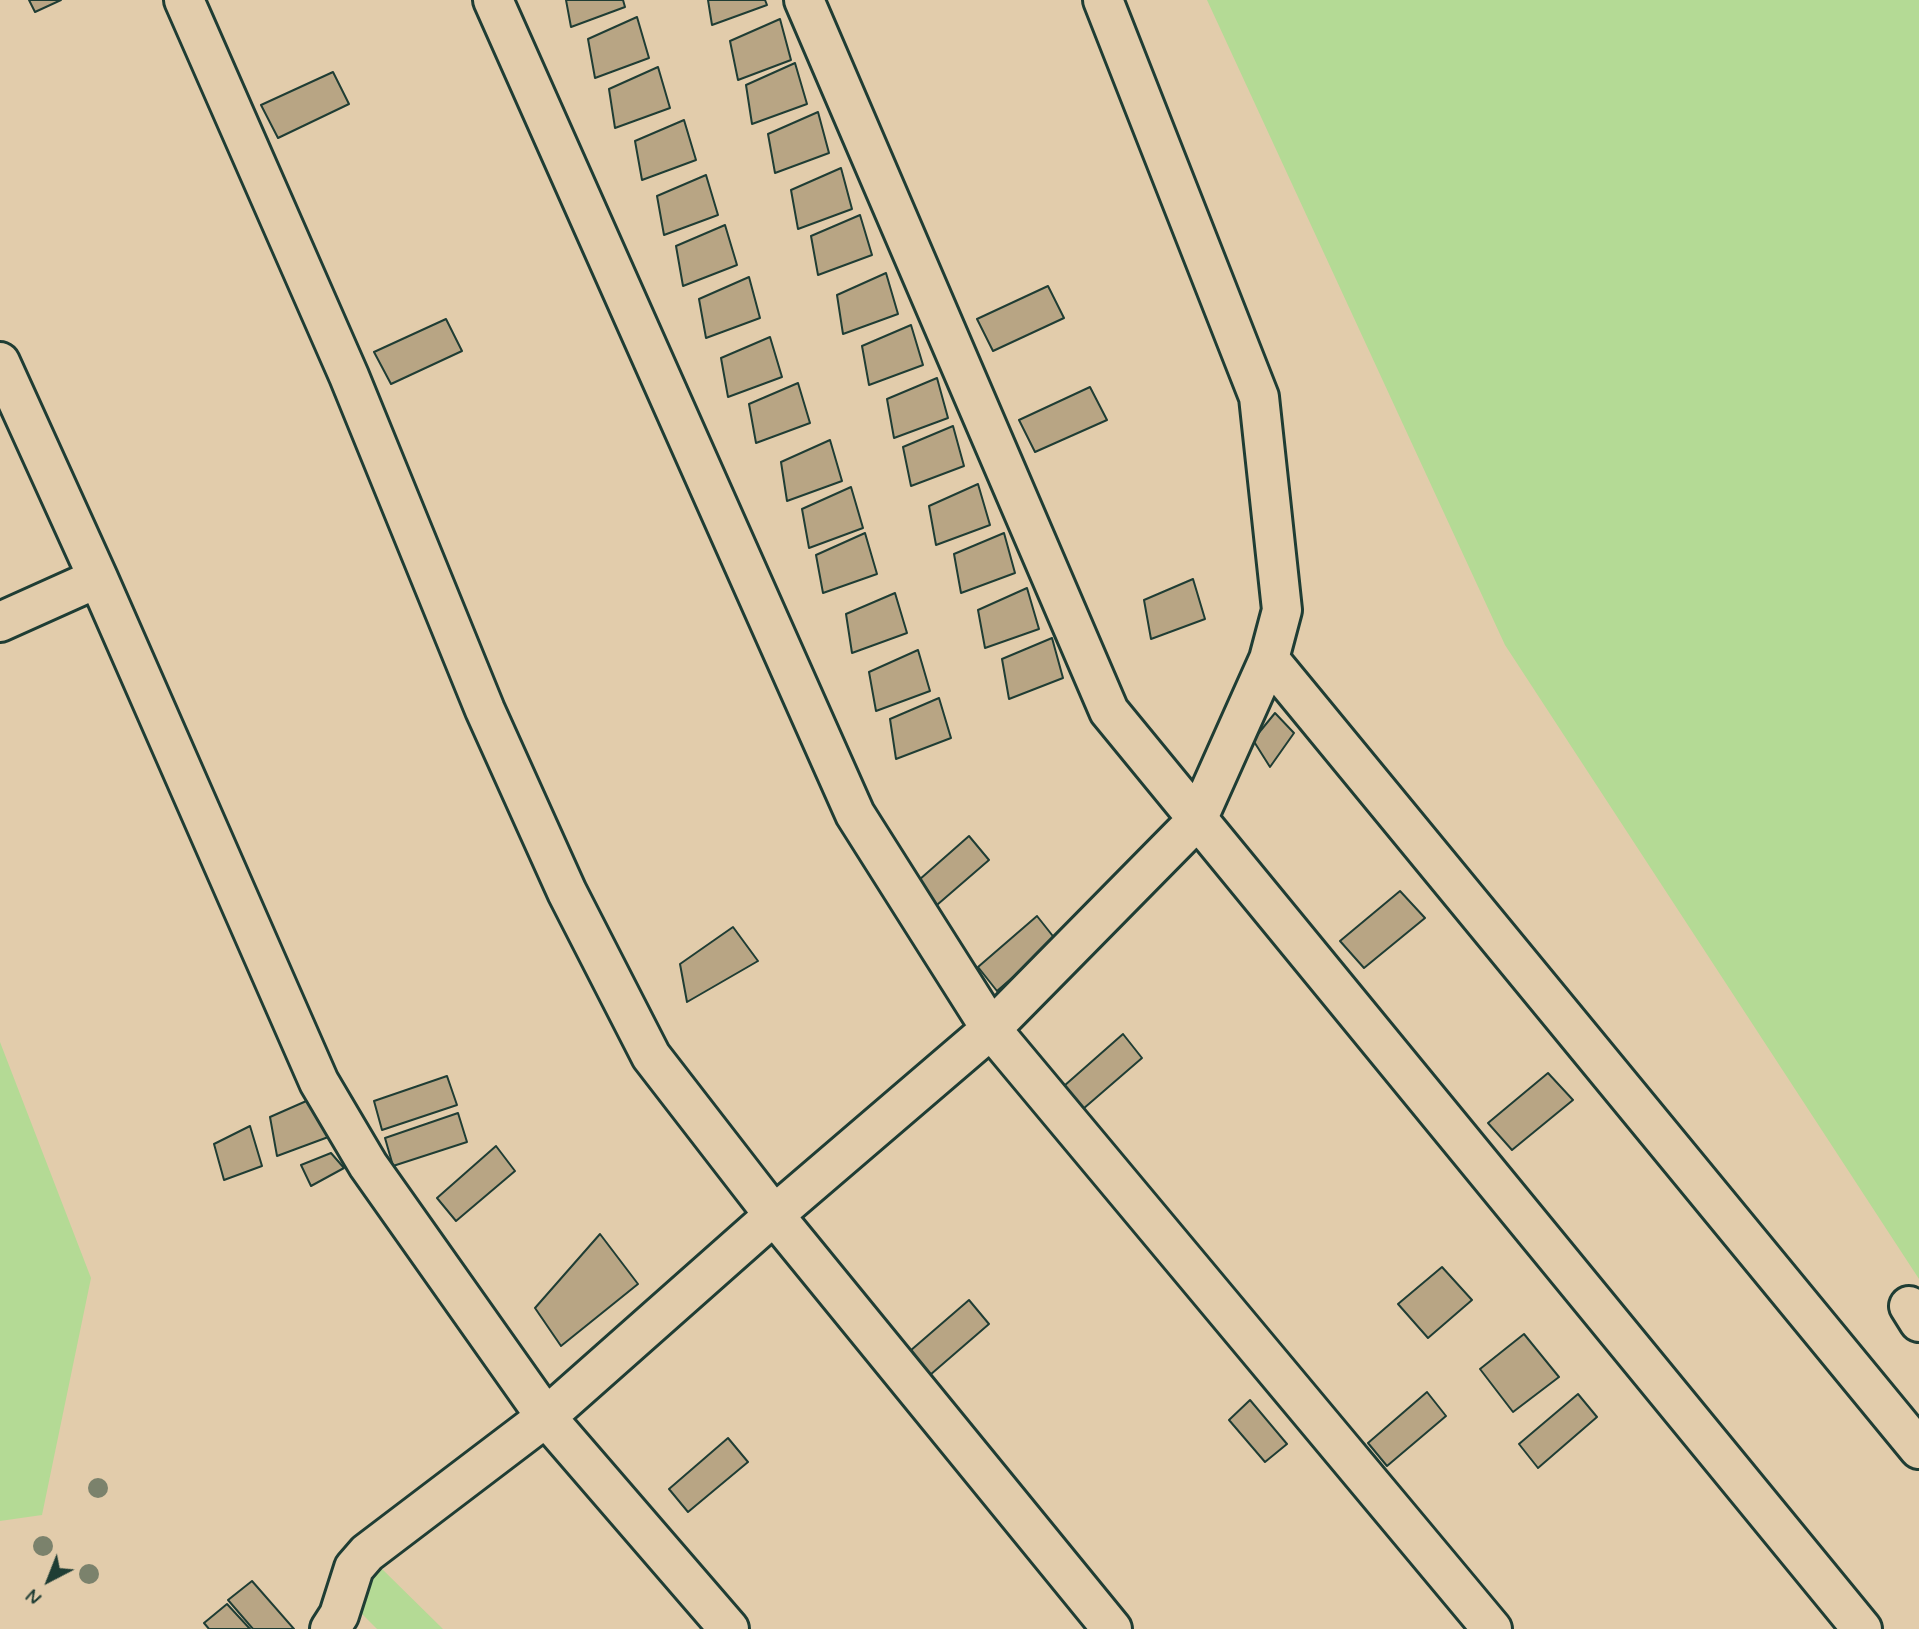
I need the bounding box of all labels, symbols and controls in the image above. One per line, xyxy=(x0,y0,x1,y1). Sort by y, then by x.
north arrow xyxy=(14,1545,84,1615)
text: N xyxy=(22,1582,48,1610)

